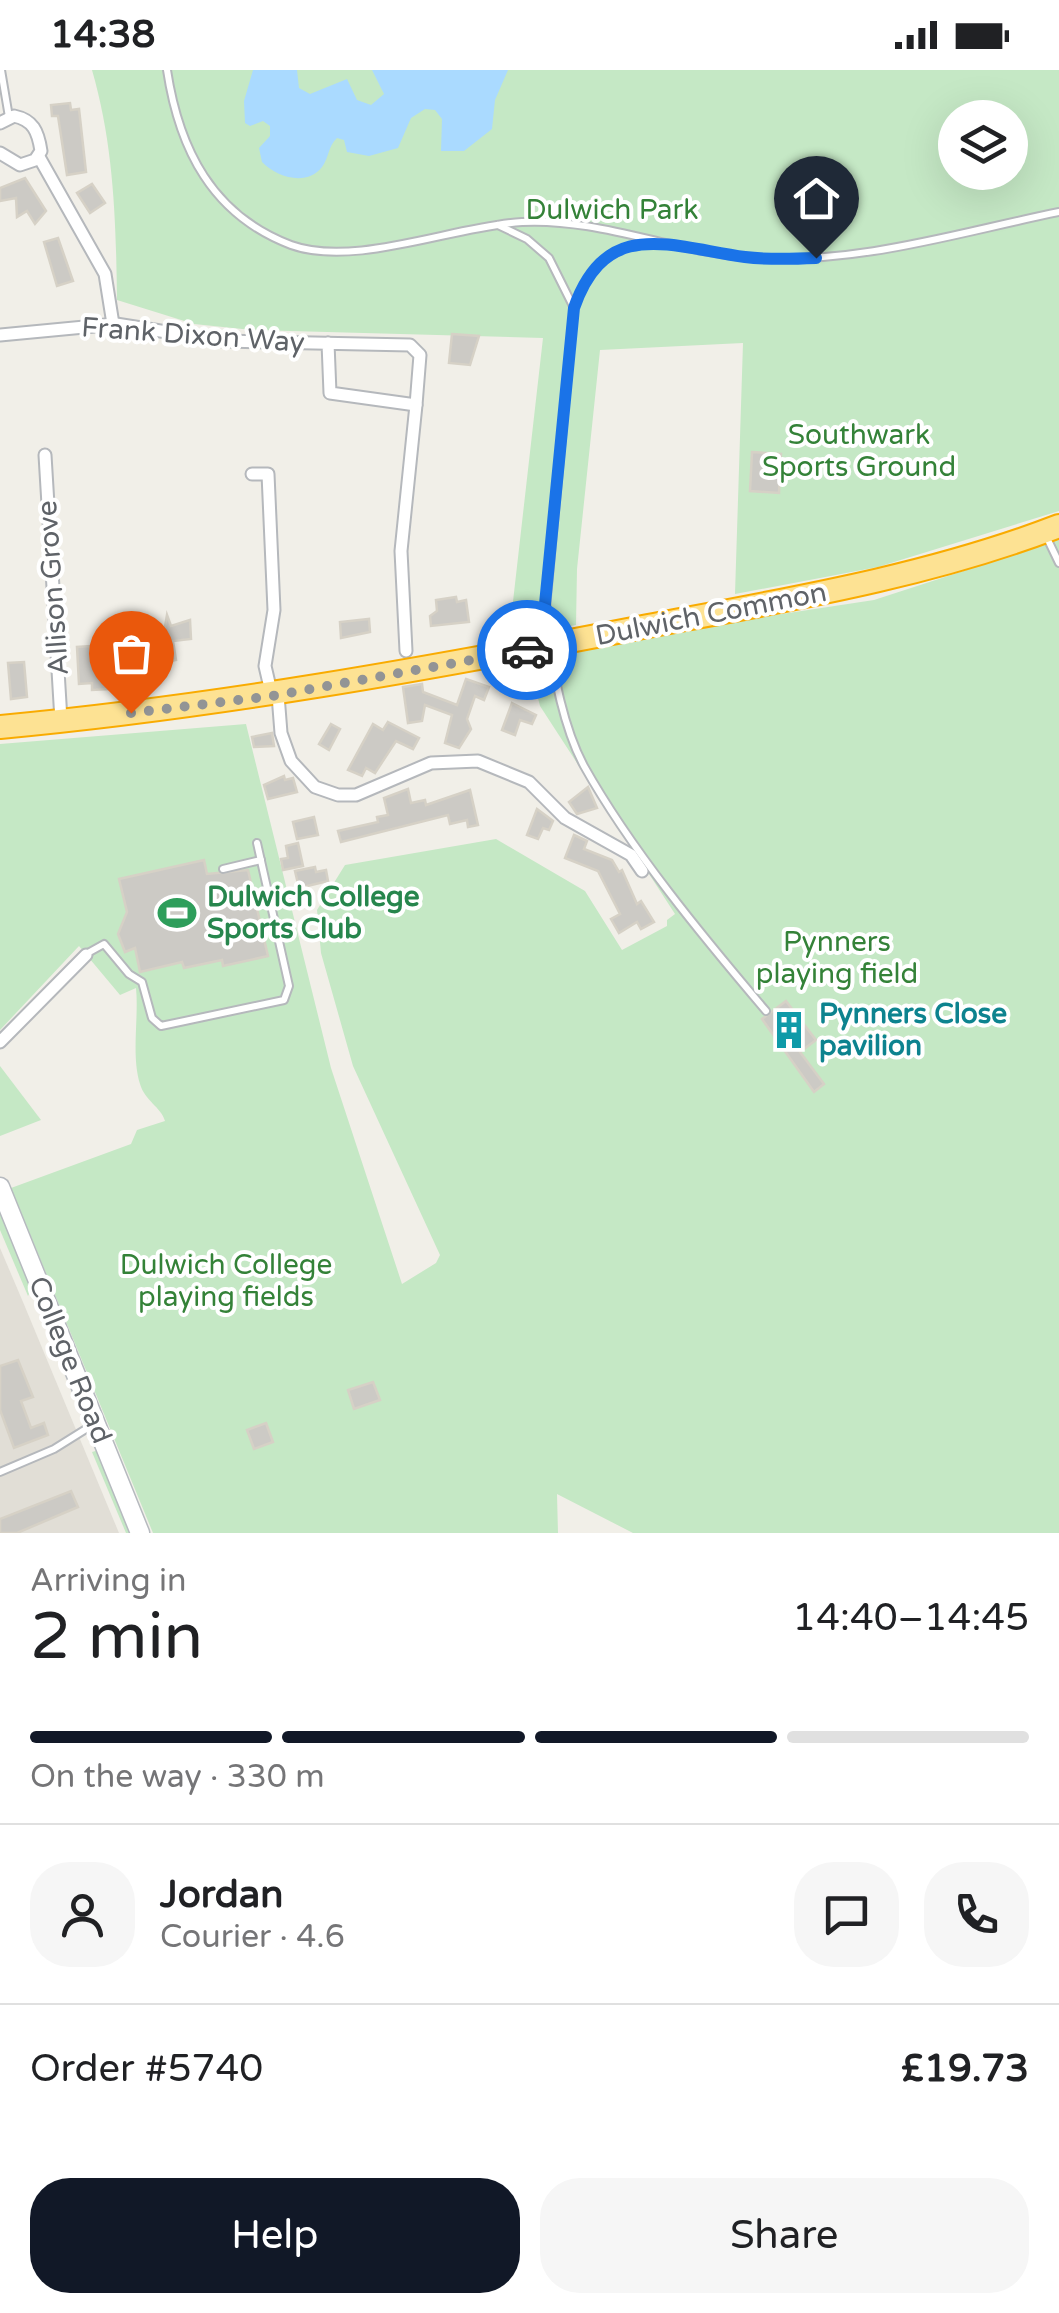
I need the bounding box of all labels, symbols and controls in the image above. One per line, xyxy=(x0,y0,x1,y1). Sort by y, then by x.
text: 14:38 xyxy=(50,12,155,58)
map controls xyxy=(938,100,1028,190)
button: layers xyxy=(938,100,1028,190)
pin xyxy=(774,156,859,259)
icon: home xyxy=(789,171,844,226)
park label: Dulwich Park xyxy=(525,193,699,227)
street label: Frank Dixon Way xyxy=(80,310,306,360)
park label: Southwark Sports Ground xyxy=(762,418,956,484)
street label: Allison Grove xyxy=(30,499,76,677)
street label: Dulwich Common xyxy=(593,575,829,653)
courier xyxy=(477,600,577,700)
pin xyxy=(89,611,174,714)
icon: car xyxy=(500,623,555,678)
icon: bag xyxy=(104,626,159,681)
place label: Dulwich College Sports Club xyxy=(207,880,420,946)
sports icon: Dulwich College Sports Club xyxy=(156,892,198,934)
park label: Pynners playing field xyxy=(756,925,918,991)
place label: Pynners Close pavilion xyxy=(819,997,1007,1063)
building icon: Pynners Close pavilion xyxy=(768,1009,810,1051)
park label: Dulwich College playing fields xyxy=(120,1248,332,1314)
street label: College Road xyxy=(21,1272,119,1448)
text: Arriving in xyxy=(30,1562,187,1600)
text: 14:40–14:45 xyxy=(792,1595,1029,1641)
text: 2 min xyxy=(30,1598,203,1677)
text: On the way · 330 m xyxy=(30,1758,325,1796)
button: person xyxy=(30,1862,135,1967)
button: chat xyxy=(794,1862,899,1967)
button: phone xyxy=(924,1862,1029,1967)
text: Jordan xyxy=(160,1872,283,1918)
text: Courier · 4.6 xyxy=(160,1918,345,1956)
text: Order #5740 xyxy=(30,2046,263,2092)
text: £19.73 xyxy=(901,2046,1029,2092)
button: Help xyxy=(30,2178,520,2293)
button: Share xyxy=(540,2178,1029,2293)

